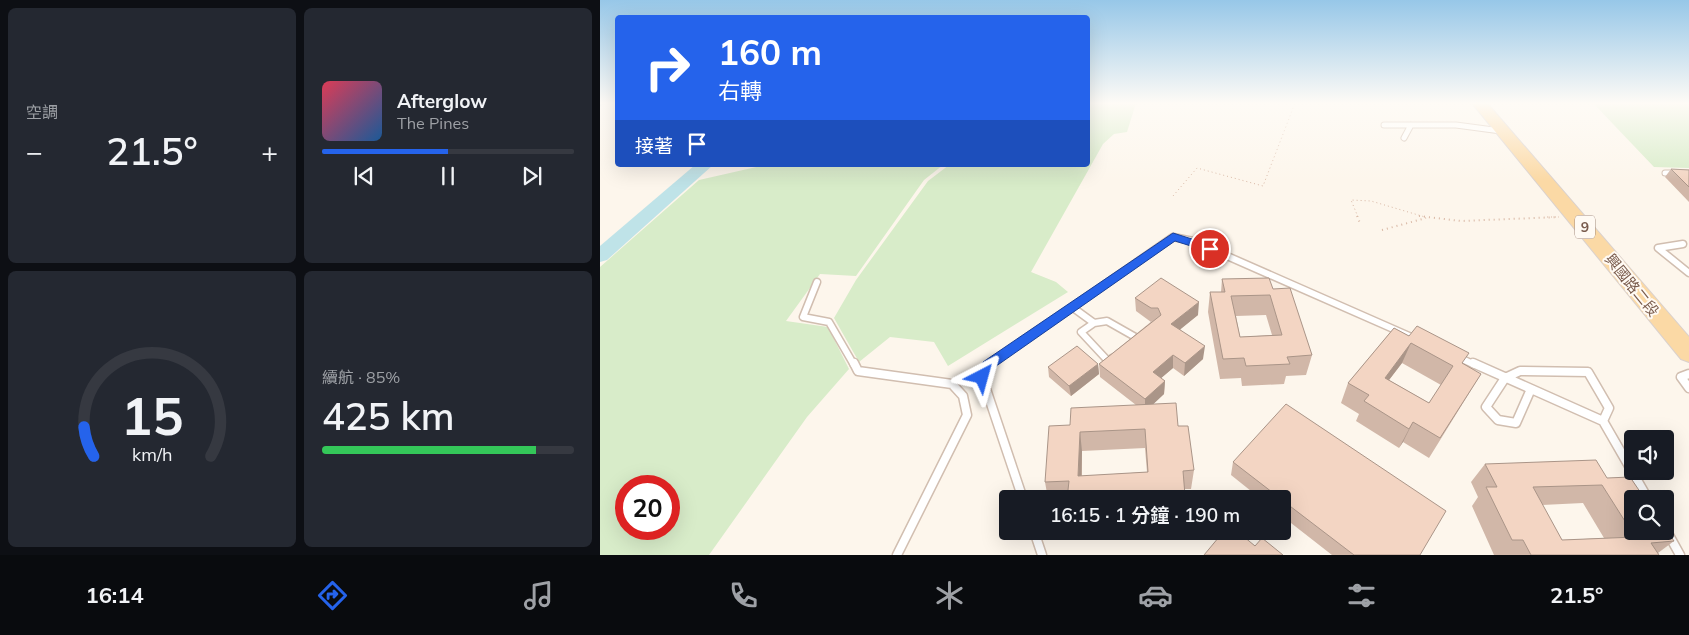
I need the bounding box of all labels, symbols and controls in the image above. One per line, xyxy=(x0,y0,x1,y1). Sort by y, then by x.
text: 160 m xyxy=(718,30,822,74)
icon: right xyxy=(635,35,700,100)
text: 右轉 xyxy=(718,77,762,105)
text: Afterglow xyxy=(397,89,487,113)
text: 空調 xyxy=(26,102,58,122)
text: The Pines xyxy=(397,113,469,133)
text: 21.5° xyxy=(106,127,198,175)
icon: arrive xyxy=(683,130,711,158)
text: − xyxy=(26,134,43,169)
text: + xyxy=(261,134,278,169)
text: 接著 xyxy=(635,134,673,158)
icon: previous xyxy=(350,162,378,190)
icon: pause xyxy=(434,162,462,190)
icon: next xyxy=(518,162,546,190)
road number: 9 xyxy=(1575,216,1595,238)
pin xyxy=(1189,228,1231,270)
icon: arrive xyxy=(1196,235,1224,263)
street label: 興國路二段 xyxy=(1601,250,1663,320)
position arrow xyxy=(955,350,1007,402)
text: 續航 · 85% xyxy=(322,367,400,387)
text: 15 xyxy=(121,383,183,448)
text: 425 km xyxy=(322,392,455,440)
map controls xyxy=(1624,430,1674,540)
button: sound xyxy=(1624,430,1674,480)
text: km/h xyxy=(132,443,172,465)
speed limit sign: 20 xyxy=(615,475,680,540)
button: search xyxy=(1624,490,1674,540)
text: 16:15 · 1 分鐘 · 190 m xyxy=(1050,503,1240,527)
icon: directions xyxy=(315,578,350,613)
icon: music xyxy=(521,578,556,613)
icon: phone xyxy=(726,578,761,613)
icon: climate xyxy=(932,578,967,613)
icon: car xyxy=(1138,578,1173,613)
icon: filters xyxy=(1344,578,1379,613)
text: 16:14 xyxy=(85,581,144,609)
text: 21.5° xyxy=(1550,581,1603,609)

